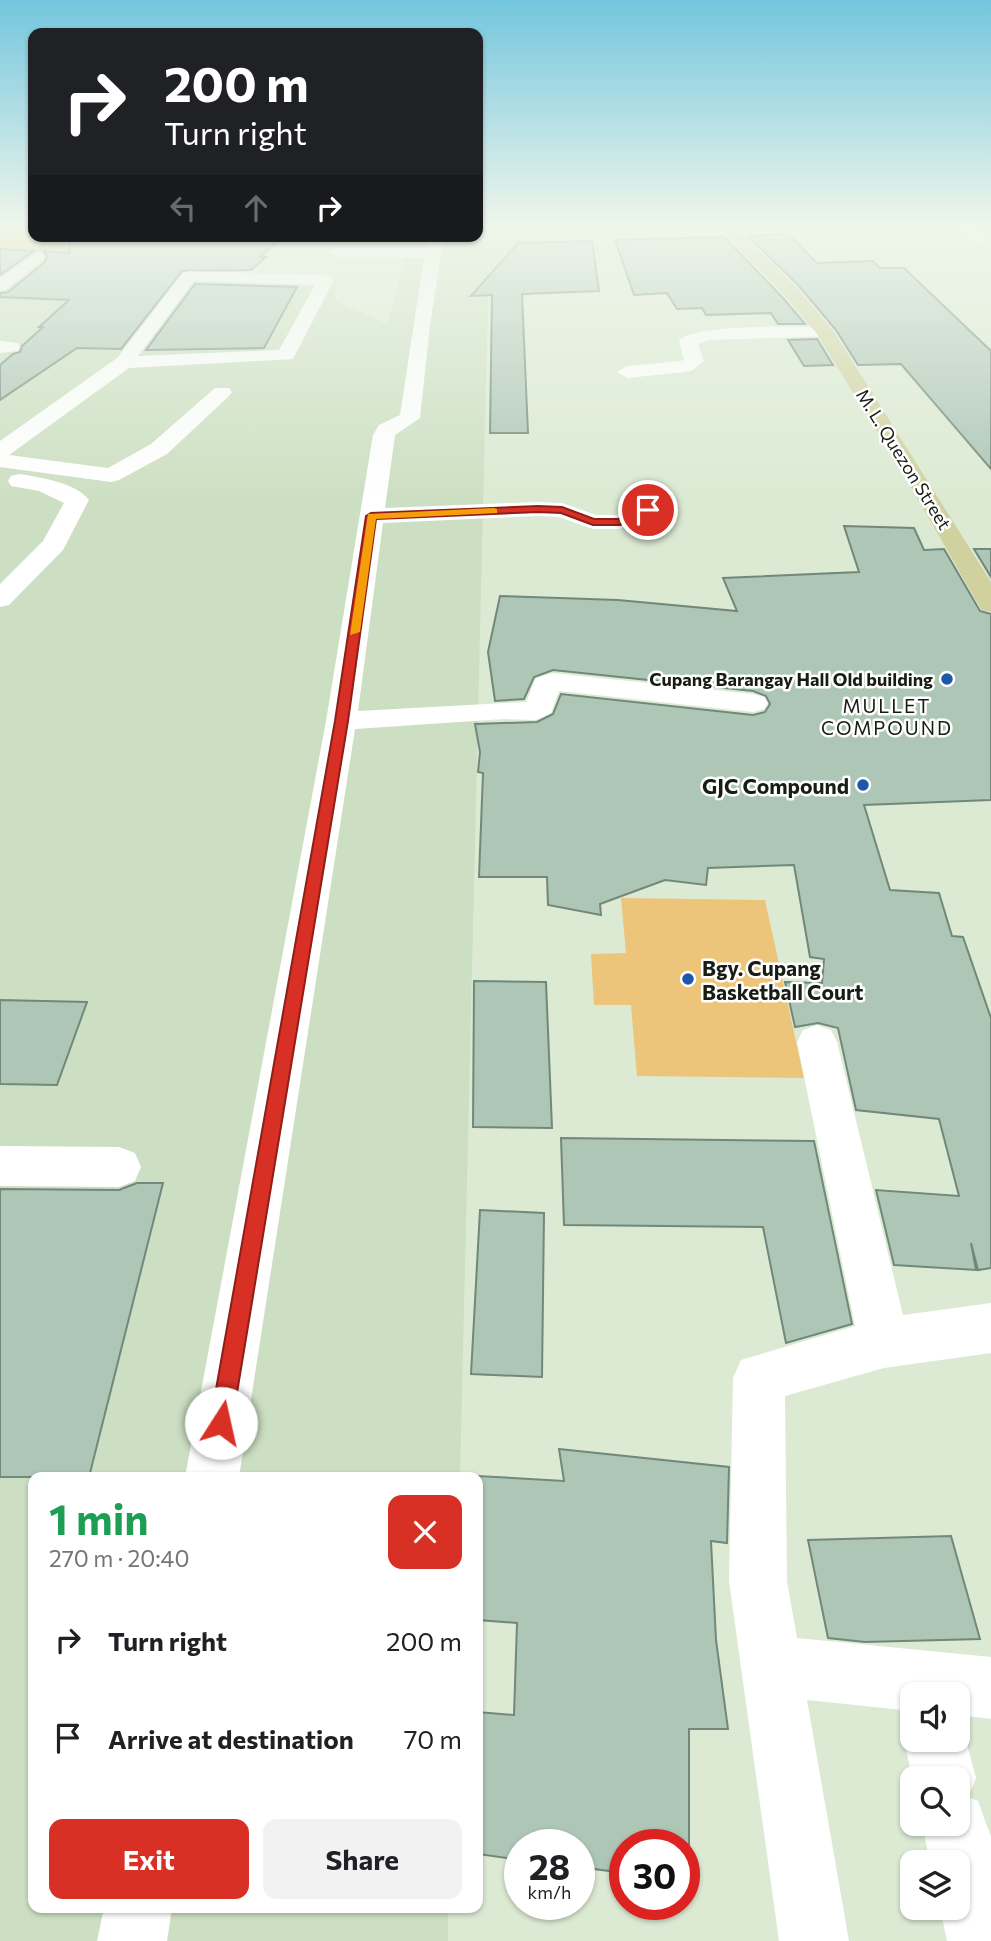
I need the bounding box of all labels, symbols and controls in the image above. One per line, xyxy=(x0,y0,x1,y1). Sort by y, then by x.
text: 200 m xyxy=(164,52,309,112)
icon: right xyxy=(49,56,140,147)
text: Turn right xyxy=(164,112,307,152)
icon: left xyxy=(164,189,202,227)
icon: ahead xyxy=(237,189,275,227)
icon: right xyxy=(310,189,348,227)
street label: M. L. Quezon Street xyxy=(852,385,956,533)
pin xyxy=(618,480,678,540)
icon: arrive xyxy=(629,491,667,529)
place label: Cupang Barangay Hall Old building xyxy=(649,668,933,690)
marker: Cupang Barangay Hall Old building xyxy=(939,671,955,687)
district label: MULLET COMPOUND xyxy=(821,694,953,739)
place label: GJC Compound xyxy=(702,773,849,798)
marker: GJC Compound xyxy=(855,777,871,793)
place label: Bgy. Cupang Basketball Court xyxy=(702,955,864,1004)
marker: Bgy. Cupang Basketball Court xyxy=(680,971,696,987)
position arrow xyxy=(184,1386,258,1460)
text: 1 min xyxy=(49,1492,149,1544)
button: close xyxy=(388,1495,462,1569)
text: 270 m · 20:40 xyxy=(49,1544,189,1572)
icon: right xyxy=(49,1621,87,1659)
text: Turn right xyxy=(108,1625,227,1656)
text: 200 m xyxy=(386,1625,462,1656)
map controls xyxy=(900,1682,970,1920)
button: sound xyxy=(900,1682,970,1752)
icon: arrive xyxy=(49,1719,87,1757)
text: Arrive at destination xyxy=(108,1723,354,1754)
text: 70 m xyxy=(404,1723,462,1754)
button: search xyxy=(900,1766,970,1836)
button: Exit xyxy=(49,1819,249,1899)
button: Share xyxy=(263,1819,462,1899)
speed limit sign: 30 xyxy=(609,1829,700,1920)
text: 28 xyxy=(529,1844,570,1887)
button: layers xyxy=(900,1850,970,1920)
text: km/h xyxy=(528,1881,571,1903)

